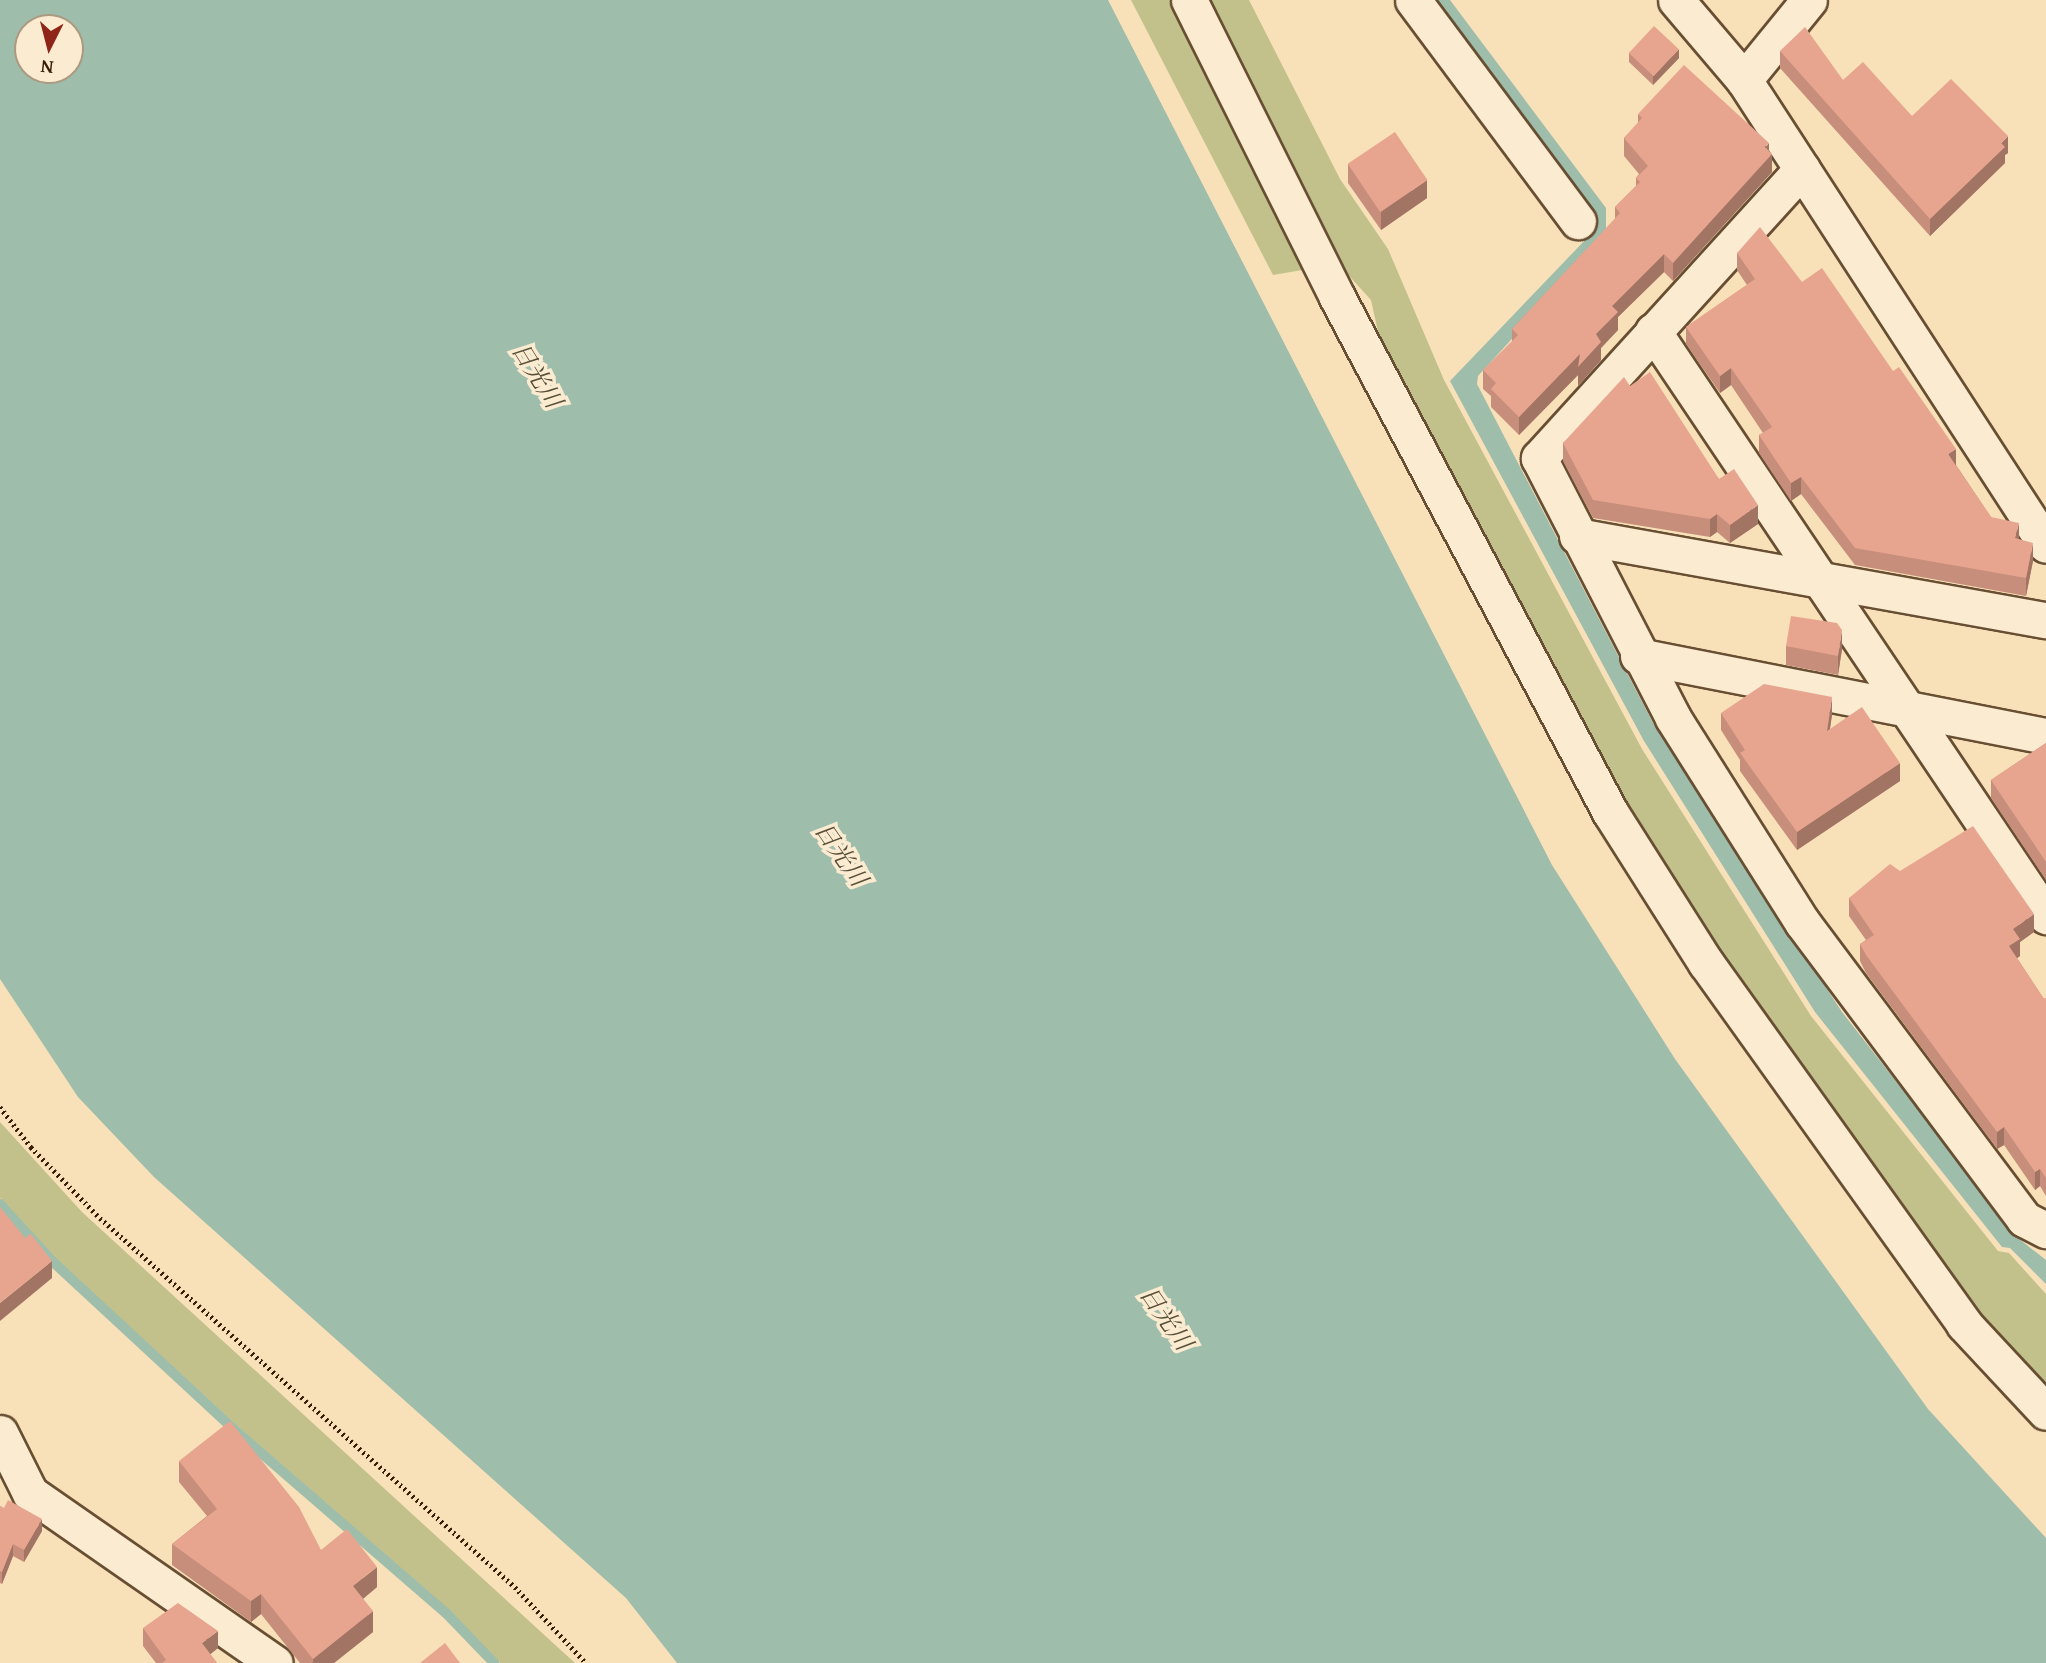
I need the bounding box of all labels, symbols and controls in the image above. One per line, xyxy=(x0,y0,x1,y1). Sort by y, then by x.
north arrow xyxy=(14,14,84,84)
text: N xyxy=(39,53,55,82)
water label: 日光川 xyxy=(506,337,568,413)
water label: 日光川 xyxy=(809,816,873,892)
water label: 日光川 xyxy=(1134,1280,1198,1356)

